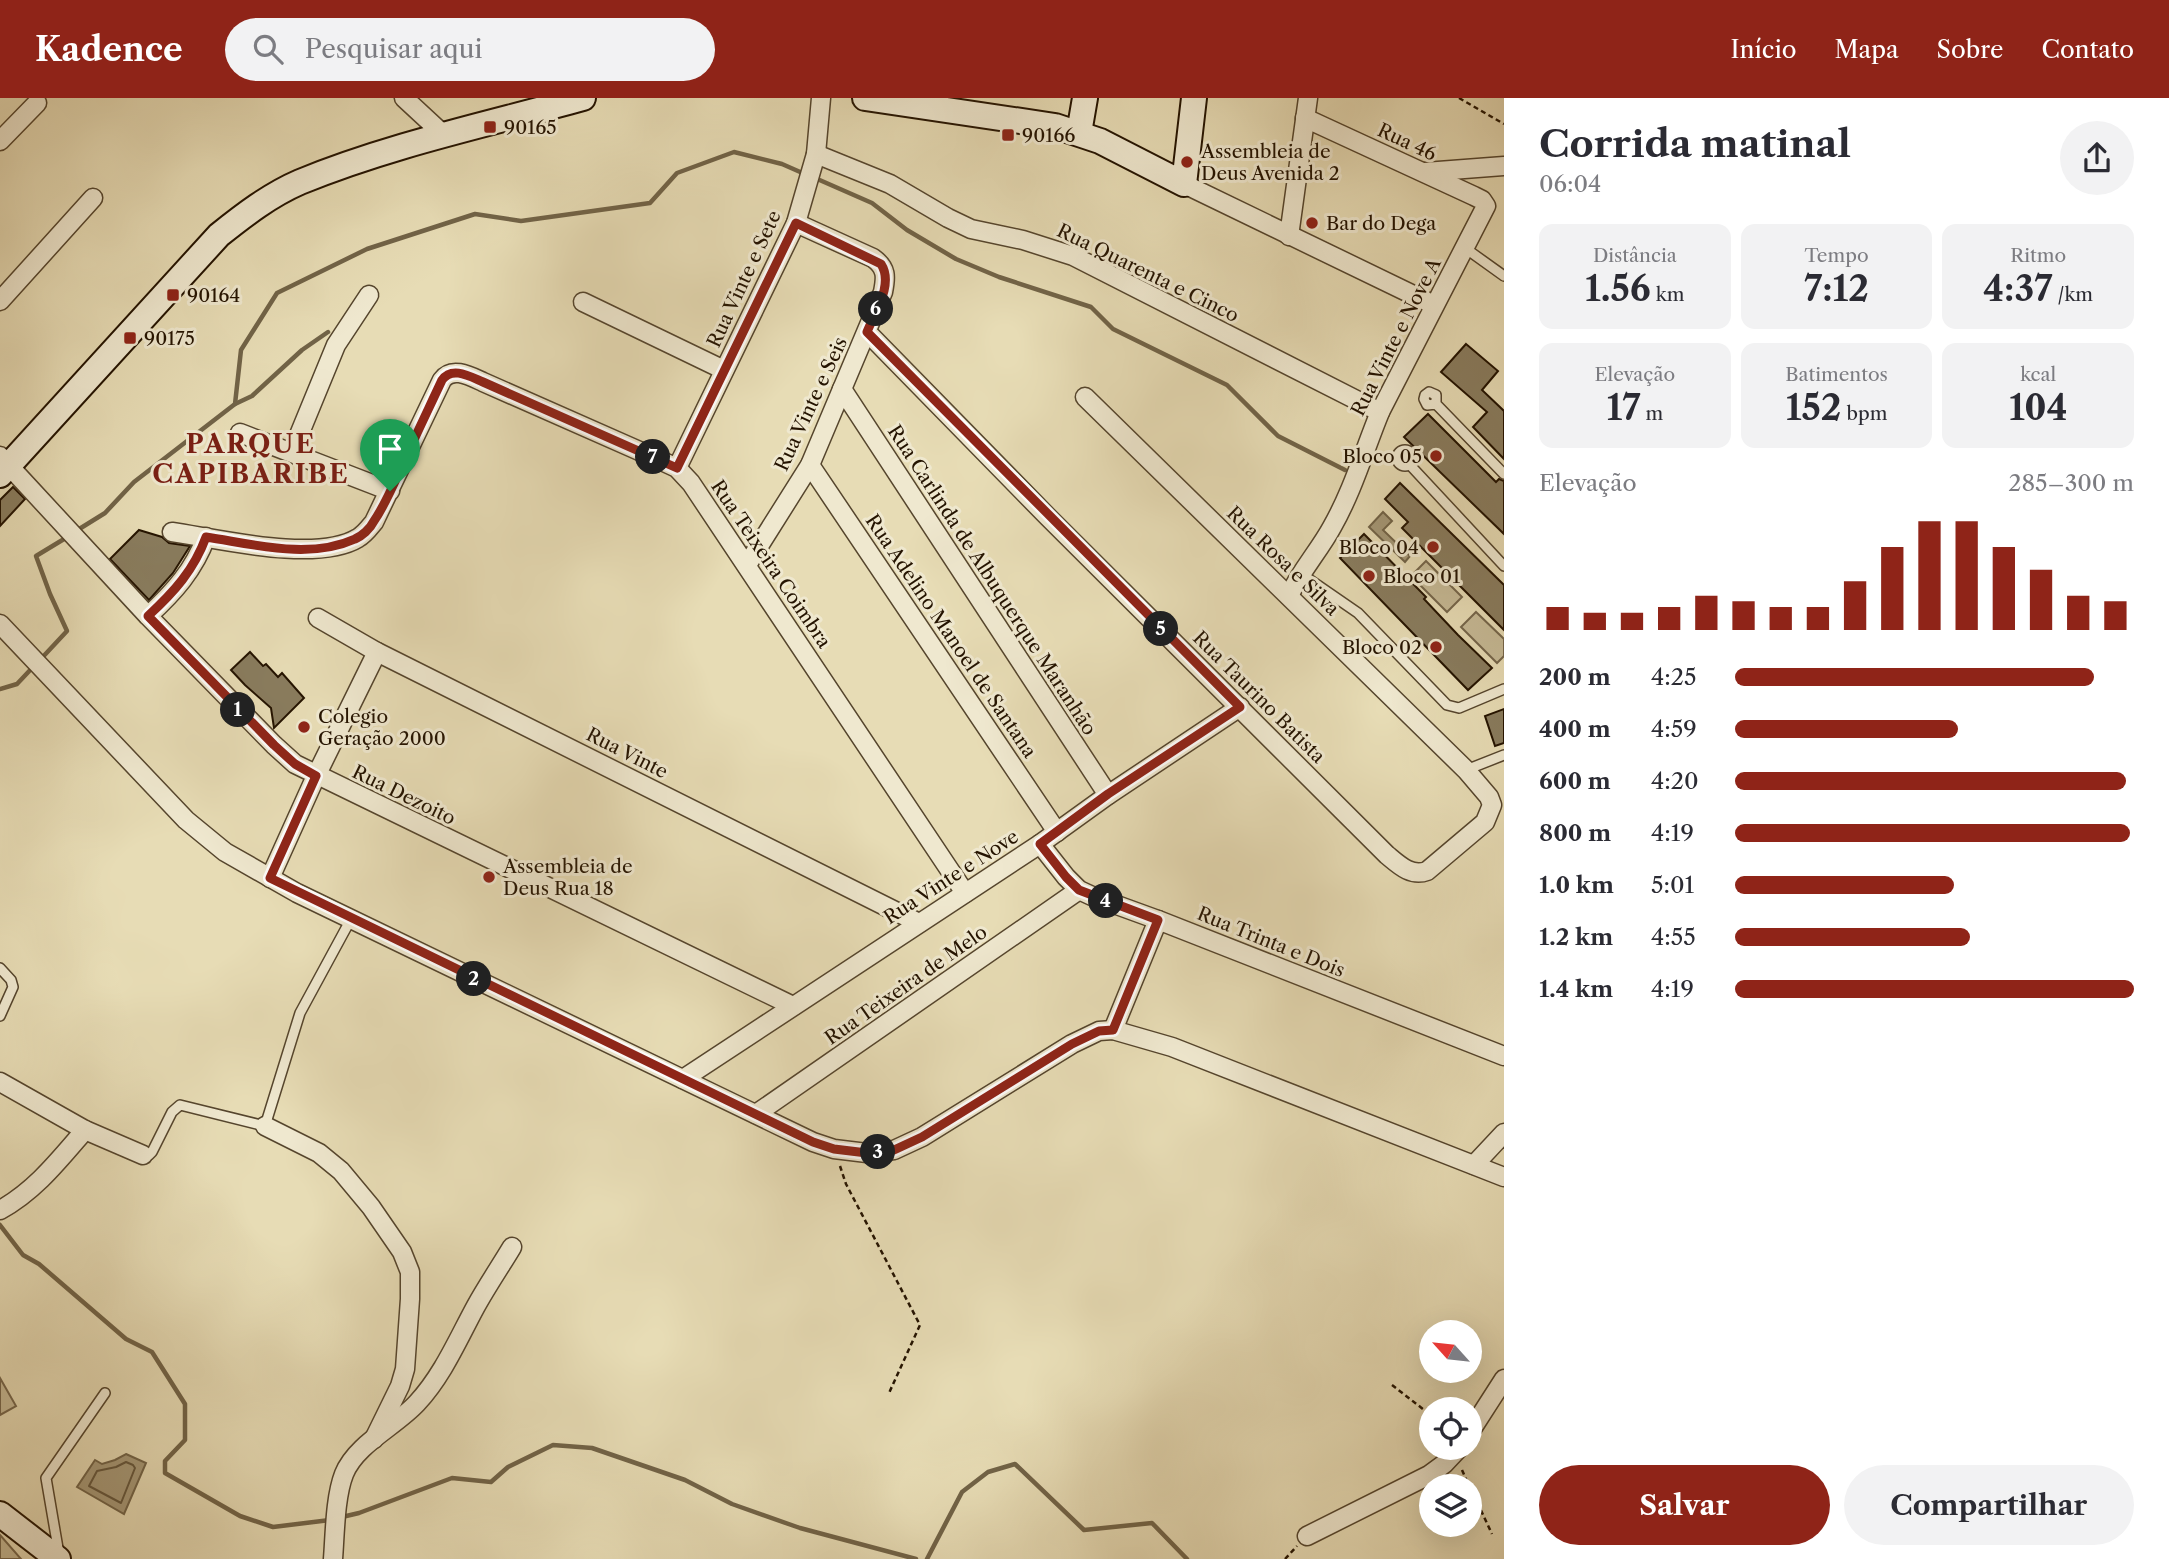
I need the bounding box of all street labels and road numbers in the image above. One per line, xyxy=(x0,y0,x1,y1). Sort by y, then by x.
street label: Rua 46 xyxy=(1374,118,1440,166)
street label: Rua Vinte e Sete xyxy=(702,207,786,351)
street label: Rua Quarenta e Cinco xyxy=(1053,219,1243,327)
street label: Rua Vinte e Nove A xyxy=(1346,253,1446,420)
street label: Rua Vinte e Seis xyxy=(770,333,852,475)
street label: Rua Carlinda de Albuquerque Maranhão xyxy=(883,421,1101,739)
street label: Rua Teixeira Coimbra xyxy=(706,476,836,652)
street label: Rua Rosa e Silva xyxy=(1222,502,1344,620)
street label: Rua Adelino Manoel de Santana xyxy=(861,510,1041,762)
street label: Rua Taurino Batista xyxy=(1188,626,1330,768)
street label: Rua Vinte xyxy=(582,723,672,783)
street label: Rua Dezoito xyxy=(349,760,459,830)
street label: Rua Vinte e Nove xyxy=(879,825,1023,929)
street label: Rua Trinta e Dois xyxy=(1194,902,1348,982)
street label: Rua Teixeira de Melo xyxy=(821,920,991,1050)

